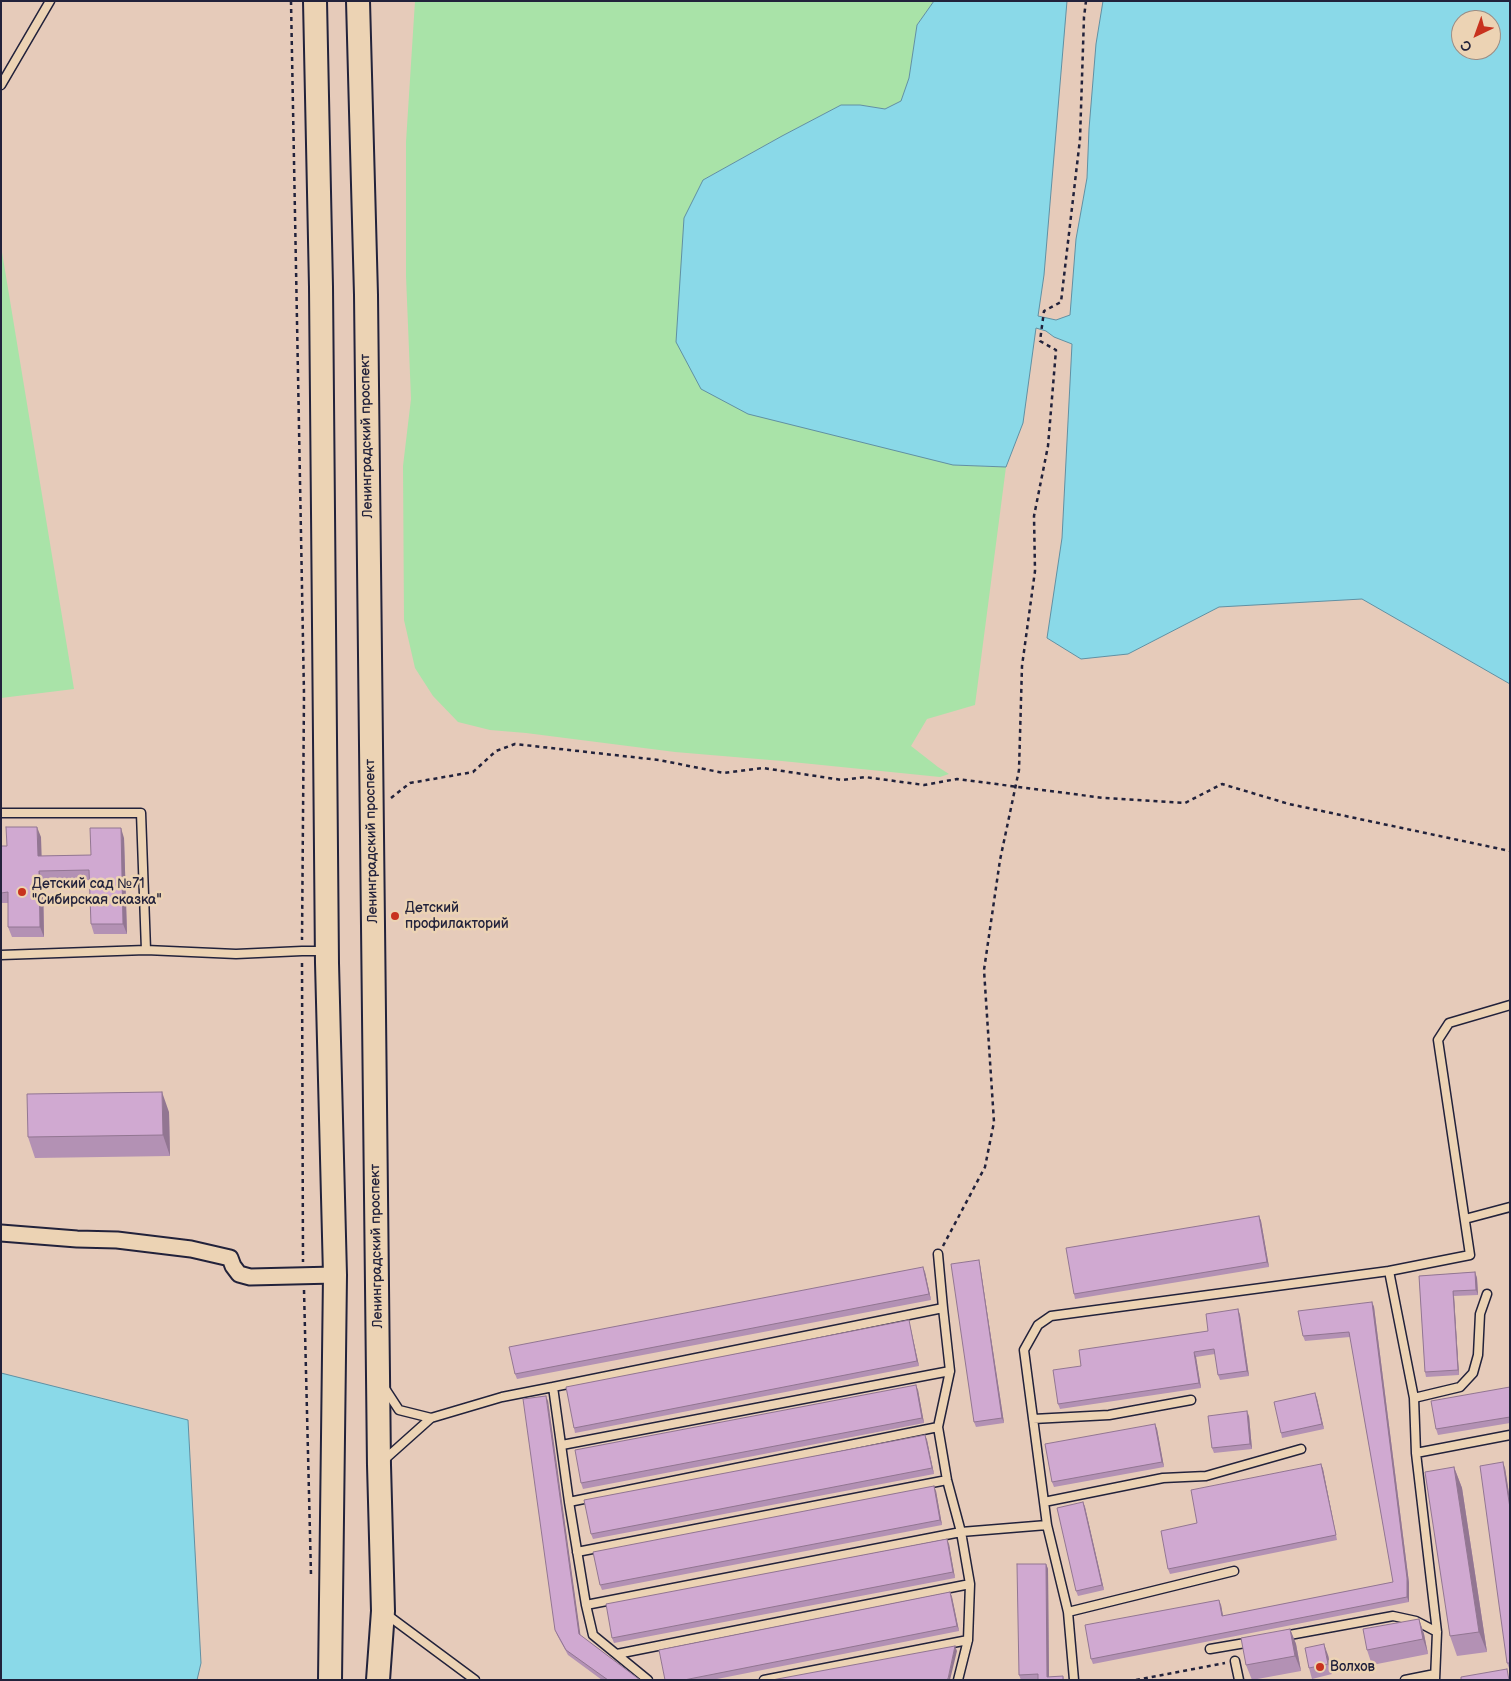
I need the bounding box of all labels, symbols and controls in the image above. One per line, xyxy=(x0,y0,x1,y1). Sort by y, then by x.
north arrow xyxy=(1451,10,1501,60)
text: С xyxy=(1457,36,1476,55)
street label: Ленинградский проспект xyxy=(357,354,377,518)
street label: Ленинградский проспект xyxy=(362,759,382,923)
place label: Детский сад №71 "Сибирская сказка" xyxy=(32,876,162,909)
marker: Детский сад №71 "Сибирская сказка" xyxy=(16,886,28,898)
place label: Детский профилакторий xyxy=(405,900,509,932)
marker: Детский профилакторий xyxy=(389,910,401,922)
street label: Ленинградский проспект xyxy=(367,1164,387,1328)
place label: Волхов xyxy=(1330,1659,1375,1675)
marker: Волхов xyxy=(1314,1661,1326,1673)

